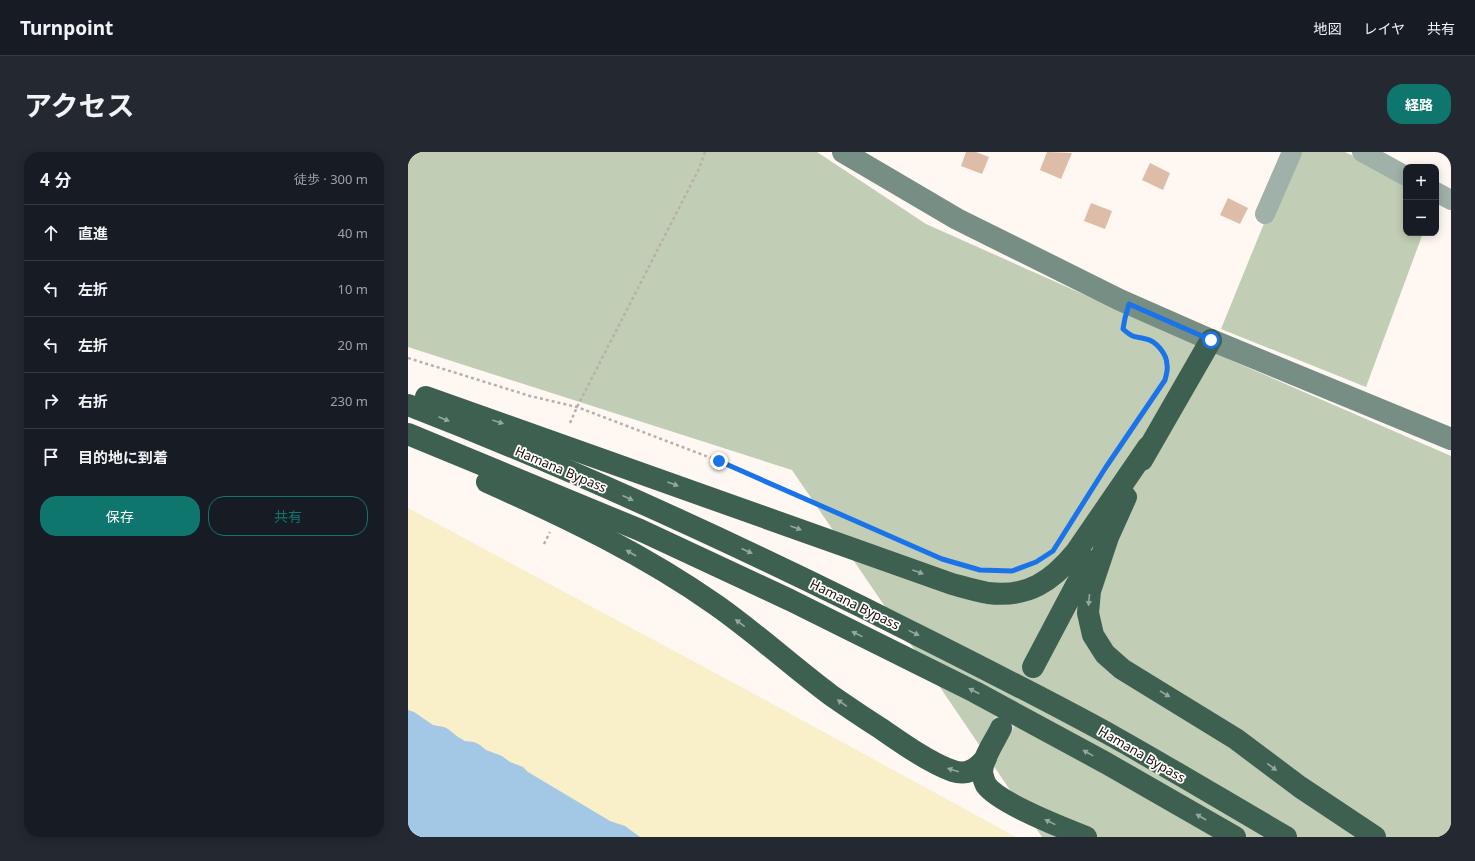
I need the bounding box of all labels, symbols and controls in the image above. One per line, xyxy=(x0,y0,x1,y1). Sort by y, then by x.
text: Turnpoint xyxy=(20,15,113,41)
text: 地図 xyxy=(1313,19,1341,38)
text: レイヤ xyxy=(1363,19,1405,38)
text: 共有 xyxy=(1427,19,1455,38)
button: 経路 xyxy=(1387,84,1451,124)
text: アクセス xyxy=(24,86,135,124)
map controls xyxy=(1403,164,1439,236)
button: + xyxy=(1403,164,1439,200)
text: 4 分 xyxy=(40,168,71,191)
text: 徒歩 · 300 m xyxy=(294,170,368,188)
button: − xyxy=(1403,200,1439,236)
icon: ahead xyxy=(40,222,62,244)
text: 直進 xyxy=(78,223,108,243)
text: 40 m xyxy=(338,224,368,242)
icon: left xyxy=(40,278,62,300)
text: 左折 xyxy=(78,279,108,299)
text: 10 m xyxy=(338,280,368,298)
route start xyxy=(1202,331,1220,349)
icon: left xyxy=(40,334,62,356)
text: 左折 xyxy=(78,335,108,355)
text: 20 m xyxy=(338,336,368,354)
icon: right xyxy=(40,390,62,412)
text: 右折 xyxy=(78,391,108,411)
text: 230 m xyxy=(330,392,368,410)
one-way arrow xyxy=(439,417,451,423)
one-way arrow xyxy=(492,420,504,426)
street label: Hamana Bypass xyxy=(512,442,610,496)
icon: arrive xyxy=(40,446,62,468)
text: 目的地に到着 xyxy=(78,447,168,467)
route end xyxy=(710,452,728,470)
one-way arrow xyxy=(668,482,680,488)
one-way arrow xyxy=(623,495,635,501)
button: 保存 xyxy=(40,496,200,536)
button: 共有 xyxy=(208,496,368,536)
one-way arrow xyxy=(790,525,802,531)
one-way arrow xyxy=(741,548,753,554)
one-way arrow xyxy=(625,549,637,556)
one-way arrow xyxy=(913,569,925,575)
street label: Hamana Bypass xyxy=(807,574,903,634)
one-way arrow xyxy=(1085,594,1092,606)
one-way arrow xyxy=(734,619,745,627)
one-way arrow xyxy=(908,630,920,636)
one-way arrow xyxy=(852,631,863,637)
one-way arrow xyxy=(968,688,980,695)
one-way arrow xyxy=(1160,690,1170,698)
one-way arrow xyxy=(837,699,848,707)
street label: Hamana Bypass xyxy=(1095,722,1189,786)
one-way arrow xyxy=(1082,750,1094,757)
one-way arrow xyxy=(1267,762,1278,771)
one-way arrow xyxy=(947,767,959,773)
one-way arrow xyxy=(1195,814,1207,821)
one-way arrow xyxy=(1044,819,1056,826)

